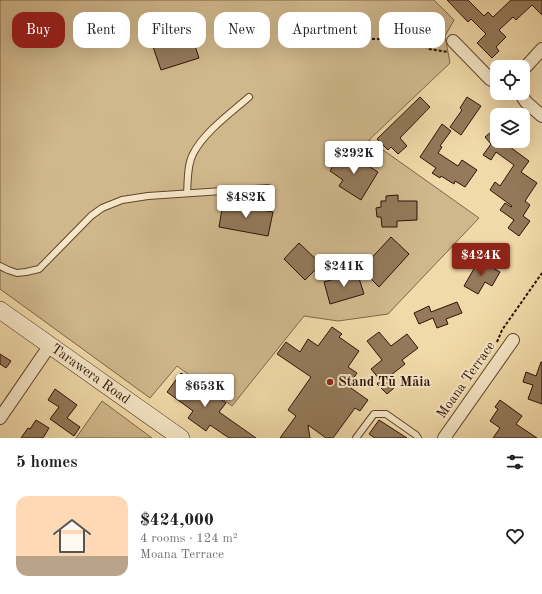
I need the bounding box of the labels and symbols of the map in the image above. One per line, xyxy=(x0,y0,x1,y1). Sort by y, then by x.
pin: $292K xyxy=(326,141,382,175)
pin: $482K xyxy=(218,185,274,219)
pin: $424K xyxy=(453,243,509,277)
pin: $241K xyxy=(316,254,372,288)
street label: Moana Terrace xyxy=(434,339,498,421)
street label: Tarawera Road xyxy=(49,342,133,407)
pin: $653K xyxy=(177,374,233,408)
place label: Stand Tū Māia xyxy=(338,375,431,389)
marker: Stand Tū Māia xyxy=(325,377,335,387)

